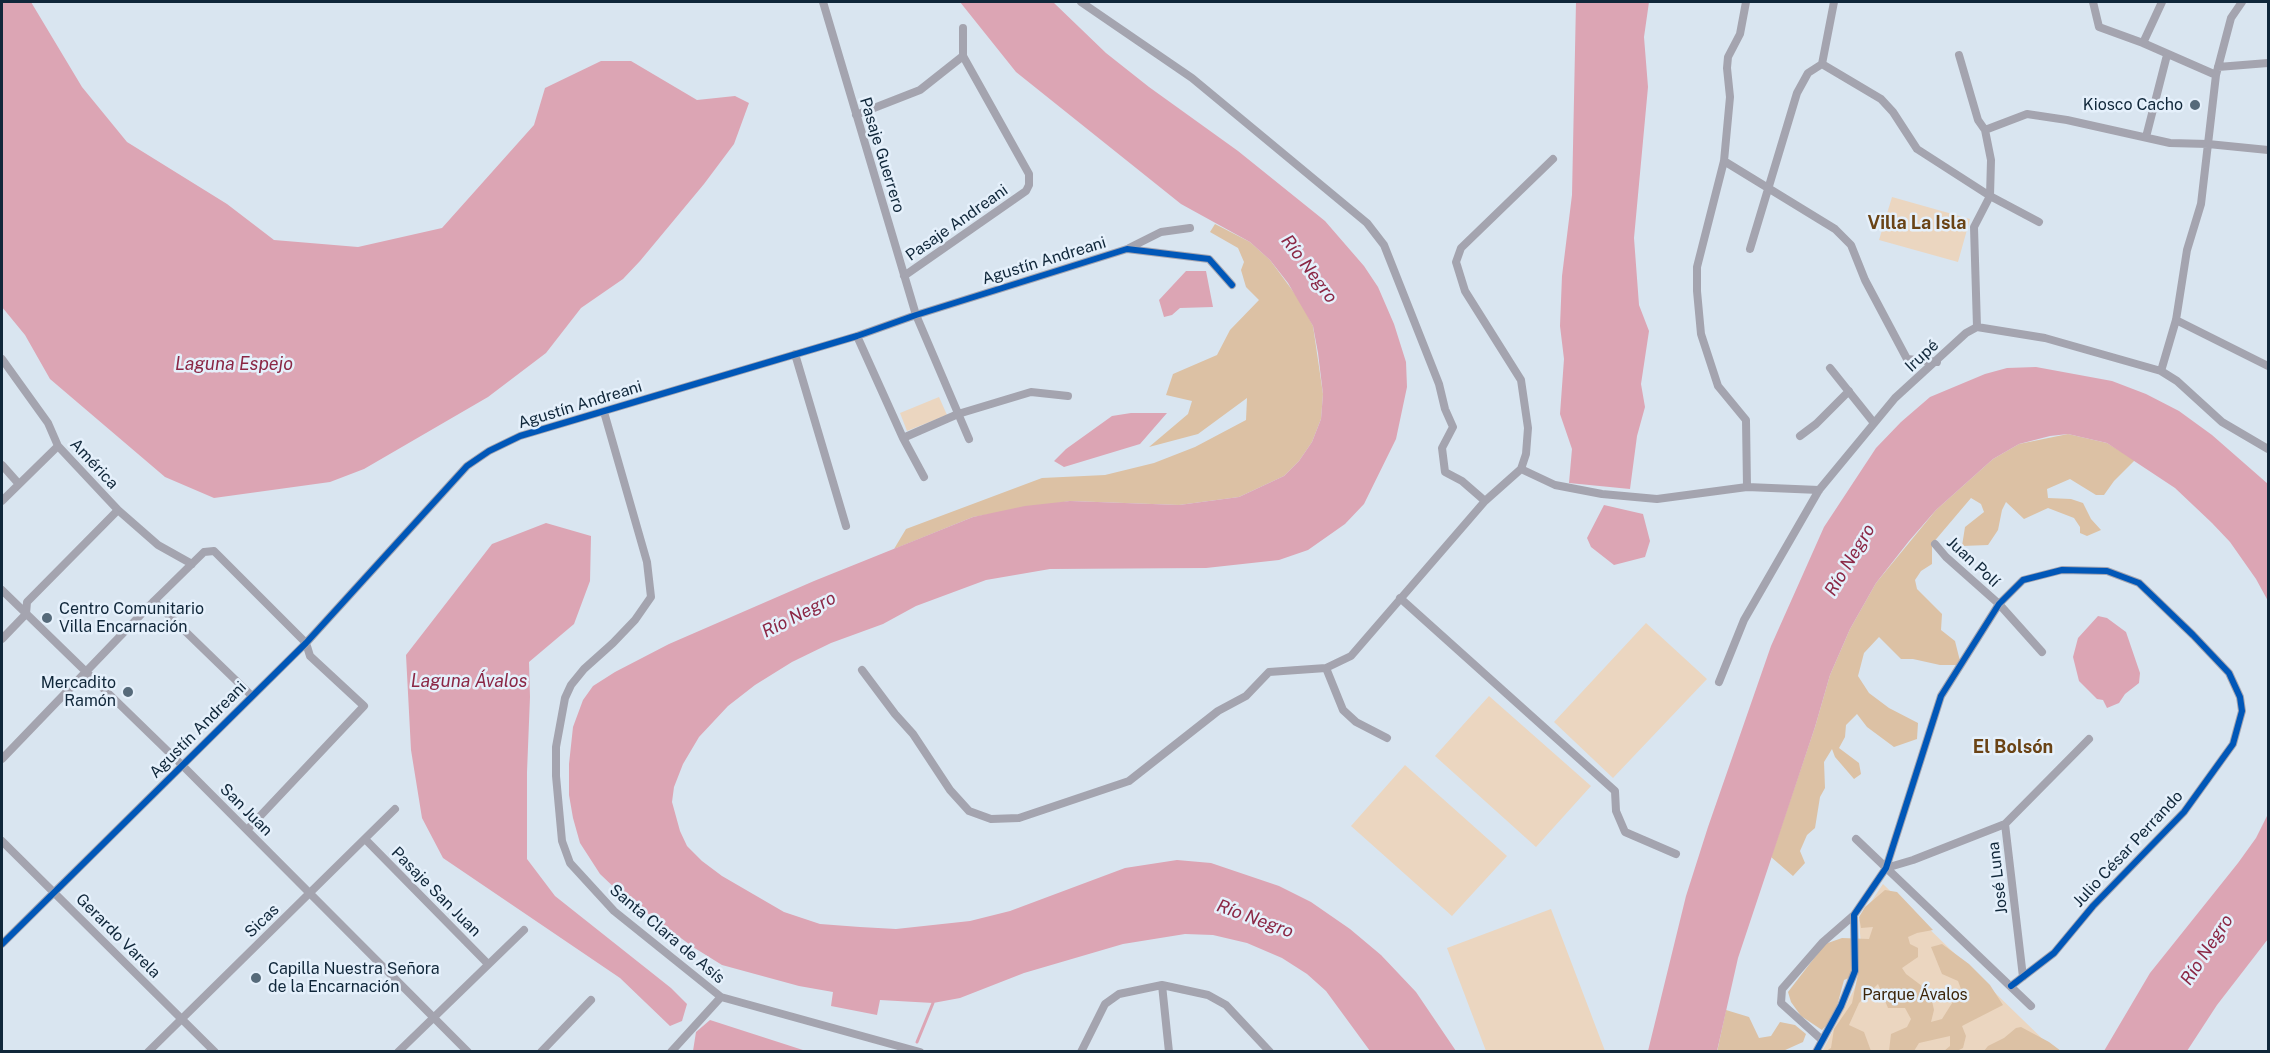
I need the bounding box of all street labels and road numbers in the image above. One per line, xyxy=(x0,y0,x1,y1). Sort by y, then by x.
street label: Pasaje Guerrero xyxy=(855,95,909,215)
street label: Pasaje Andreani xyxy=(902,181,1012,265)
street label: Agustín Andreani xyxy=(980,233,1108,289)
street label: Irupé xyxy=(1901,336,1943,376)
street label: Agustín Andreani xyxy=(516,377,644,433)
street label: América xyxy=(66,435,122,493)
street label: Juan Polí xyxy=(1943,533,2003,591)
street label: Agustín Andreani xyxy=(146,678,250,782)
street label: San Juan xyxy=(216,780,276,840)
street label: Julio César Perrando xyxy=(2069,787,2187,911)
street label: José Luna xyxy=(1984,841,2012,915)
street label: Pasaje San Juan xyxy=(387,843,485,941)
street label: Santa Clara de Asís xyxy=(606,880,728,988)
street label: Gerardo Varela xyxy=(72,890,164,982)
street label: Sicas xyxy=(241,900,283,942)

